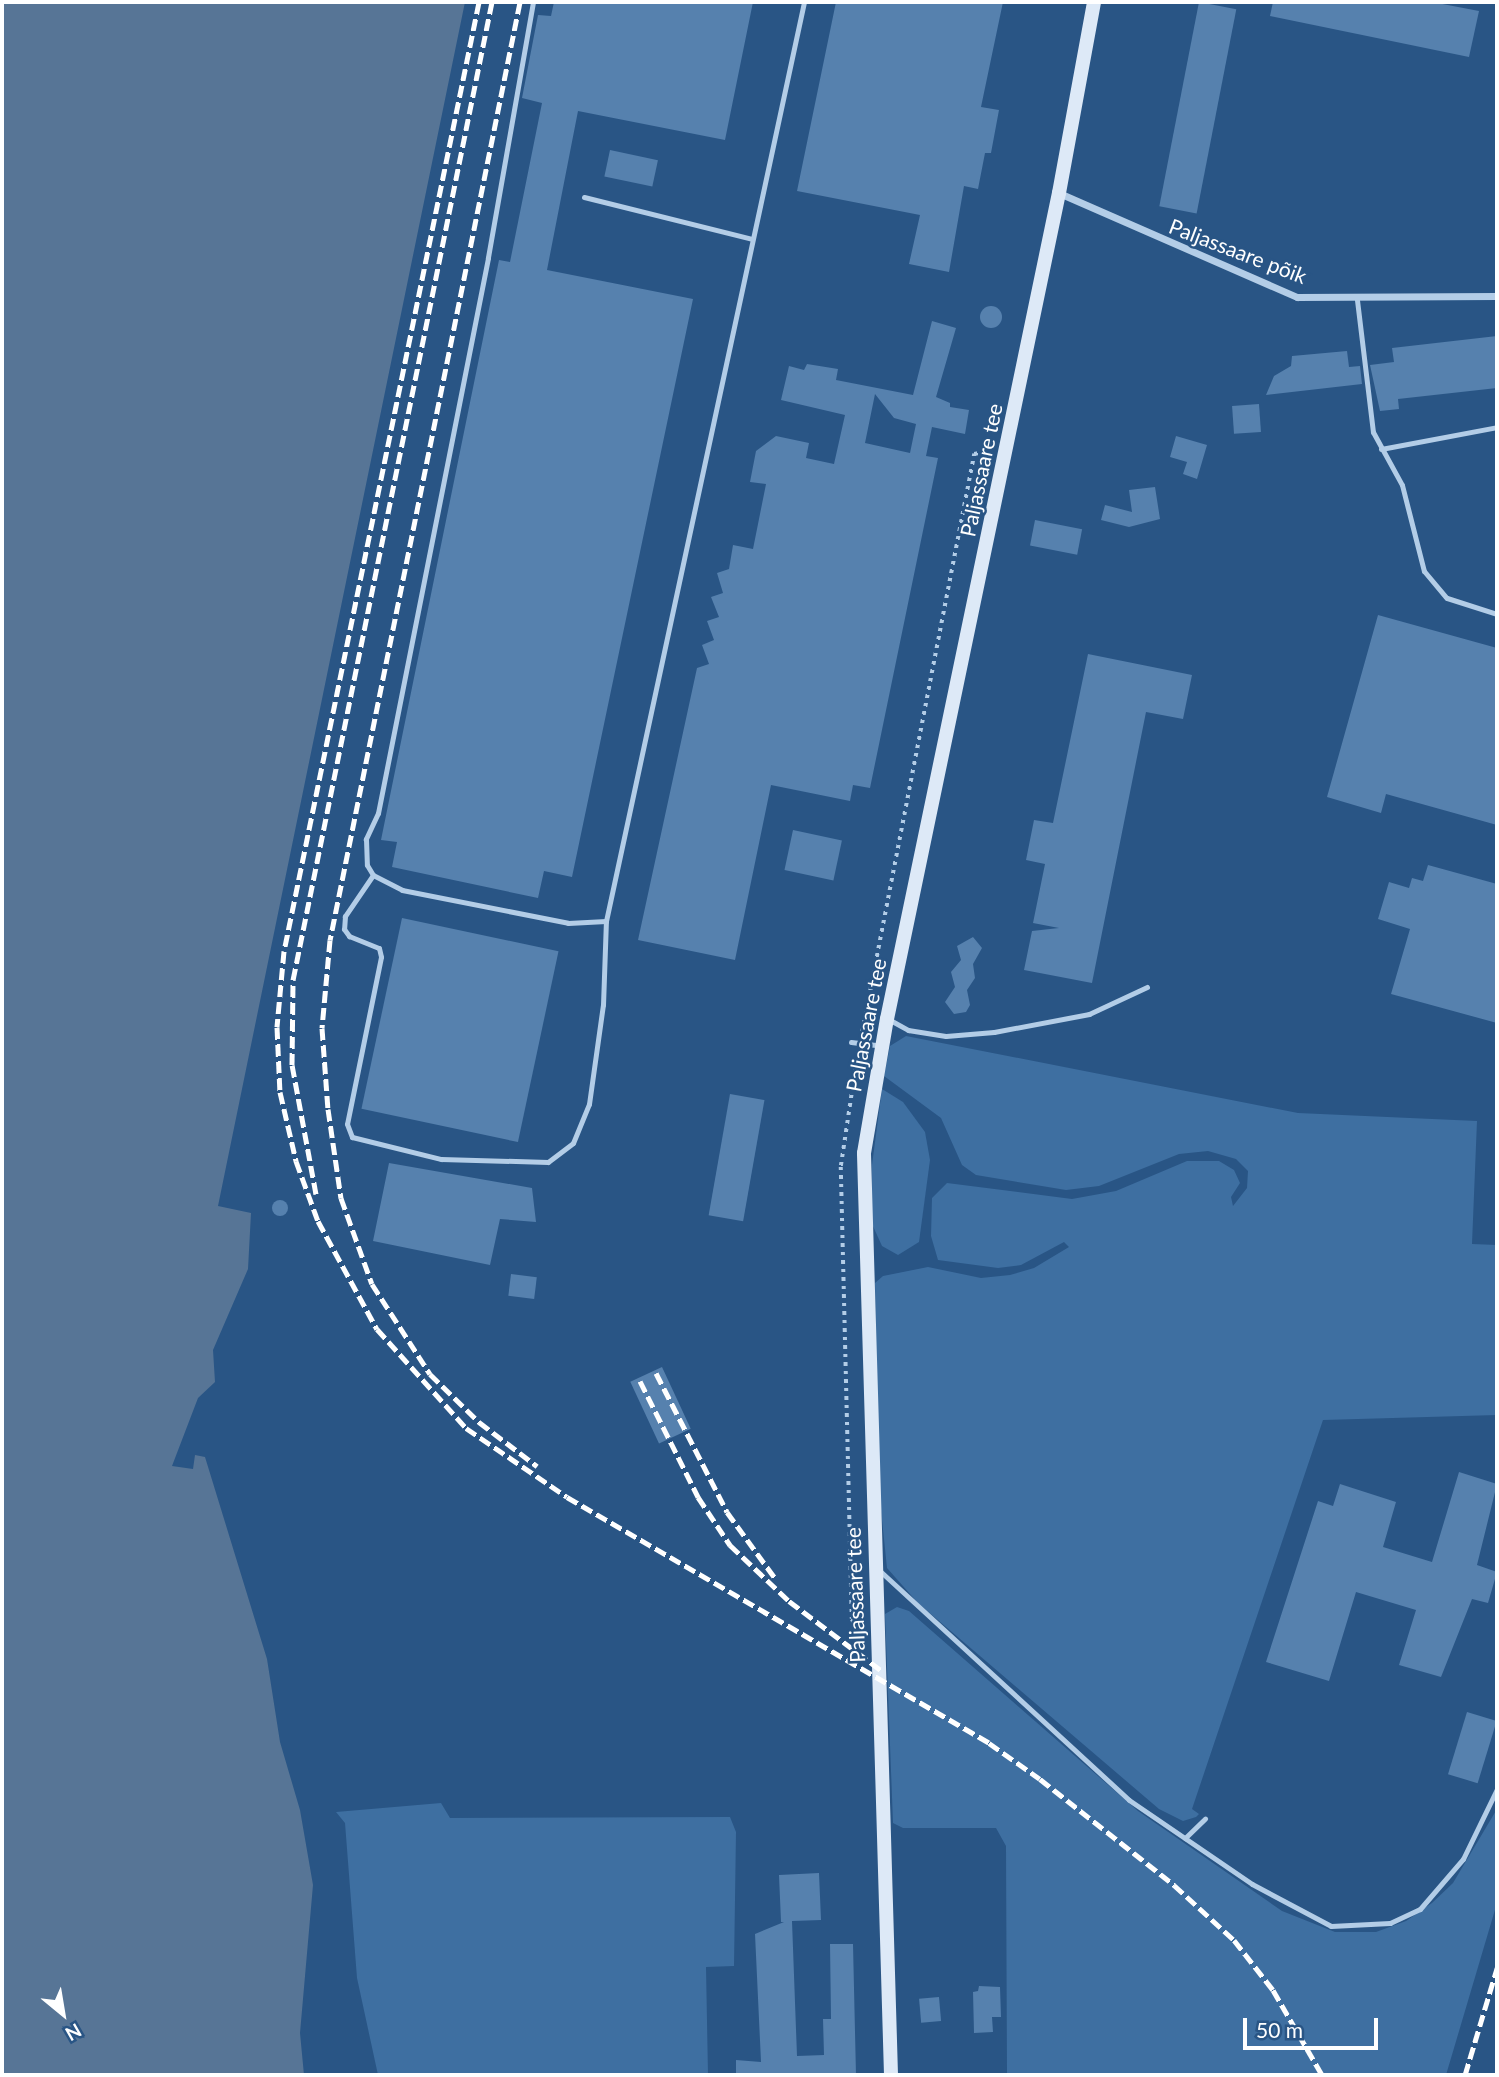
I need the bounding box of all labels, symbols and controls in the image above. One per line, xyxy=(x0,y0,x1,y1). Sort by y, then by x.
street label: Paljassaare põik xyxy=(1166,213,1310,289)
street label: Paljassaare tee xyxy=(955,401,1007,539)
street label: Paljassaare tee xyxy=(841,956,891,1094)
street label: Paljassaare tee xyxy=(840,1527,870,1663)
north arrow xyxy=(28,1979,98,2049)
scale bar xyxy=(1247,2004,1382,2048)
text: 50 m xyxy=(1256,2017,1303,2042)
text: N xyxy=(62,2019,86,2046)

